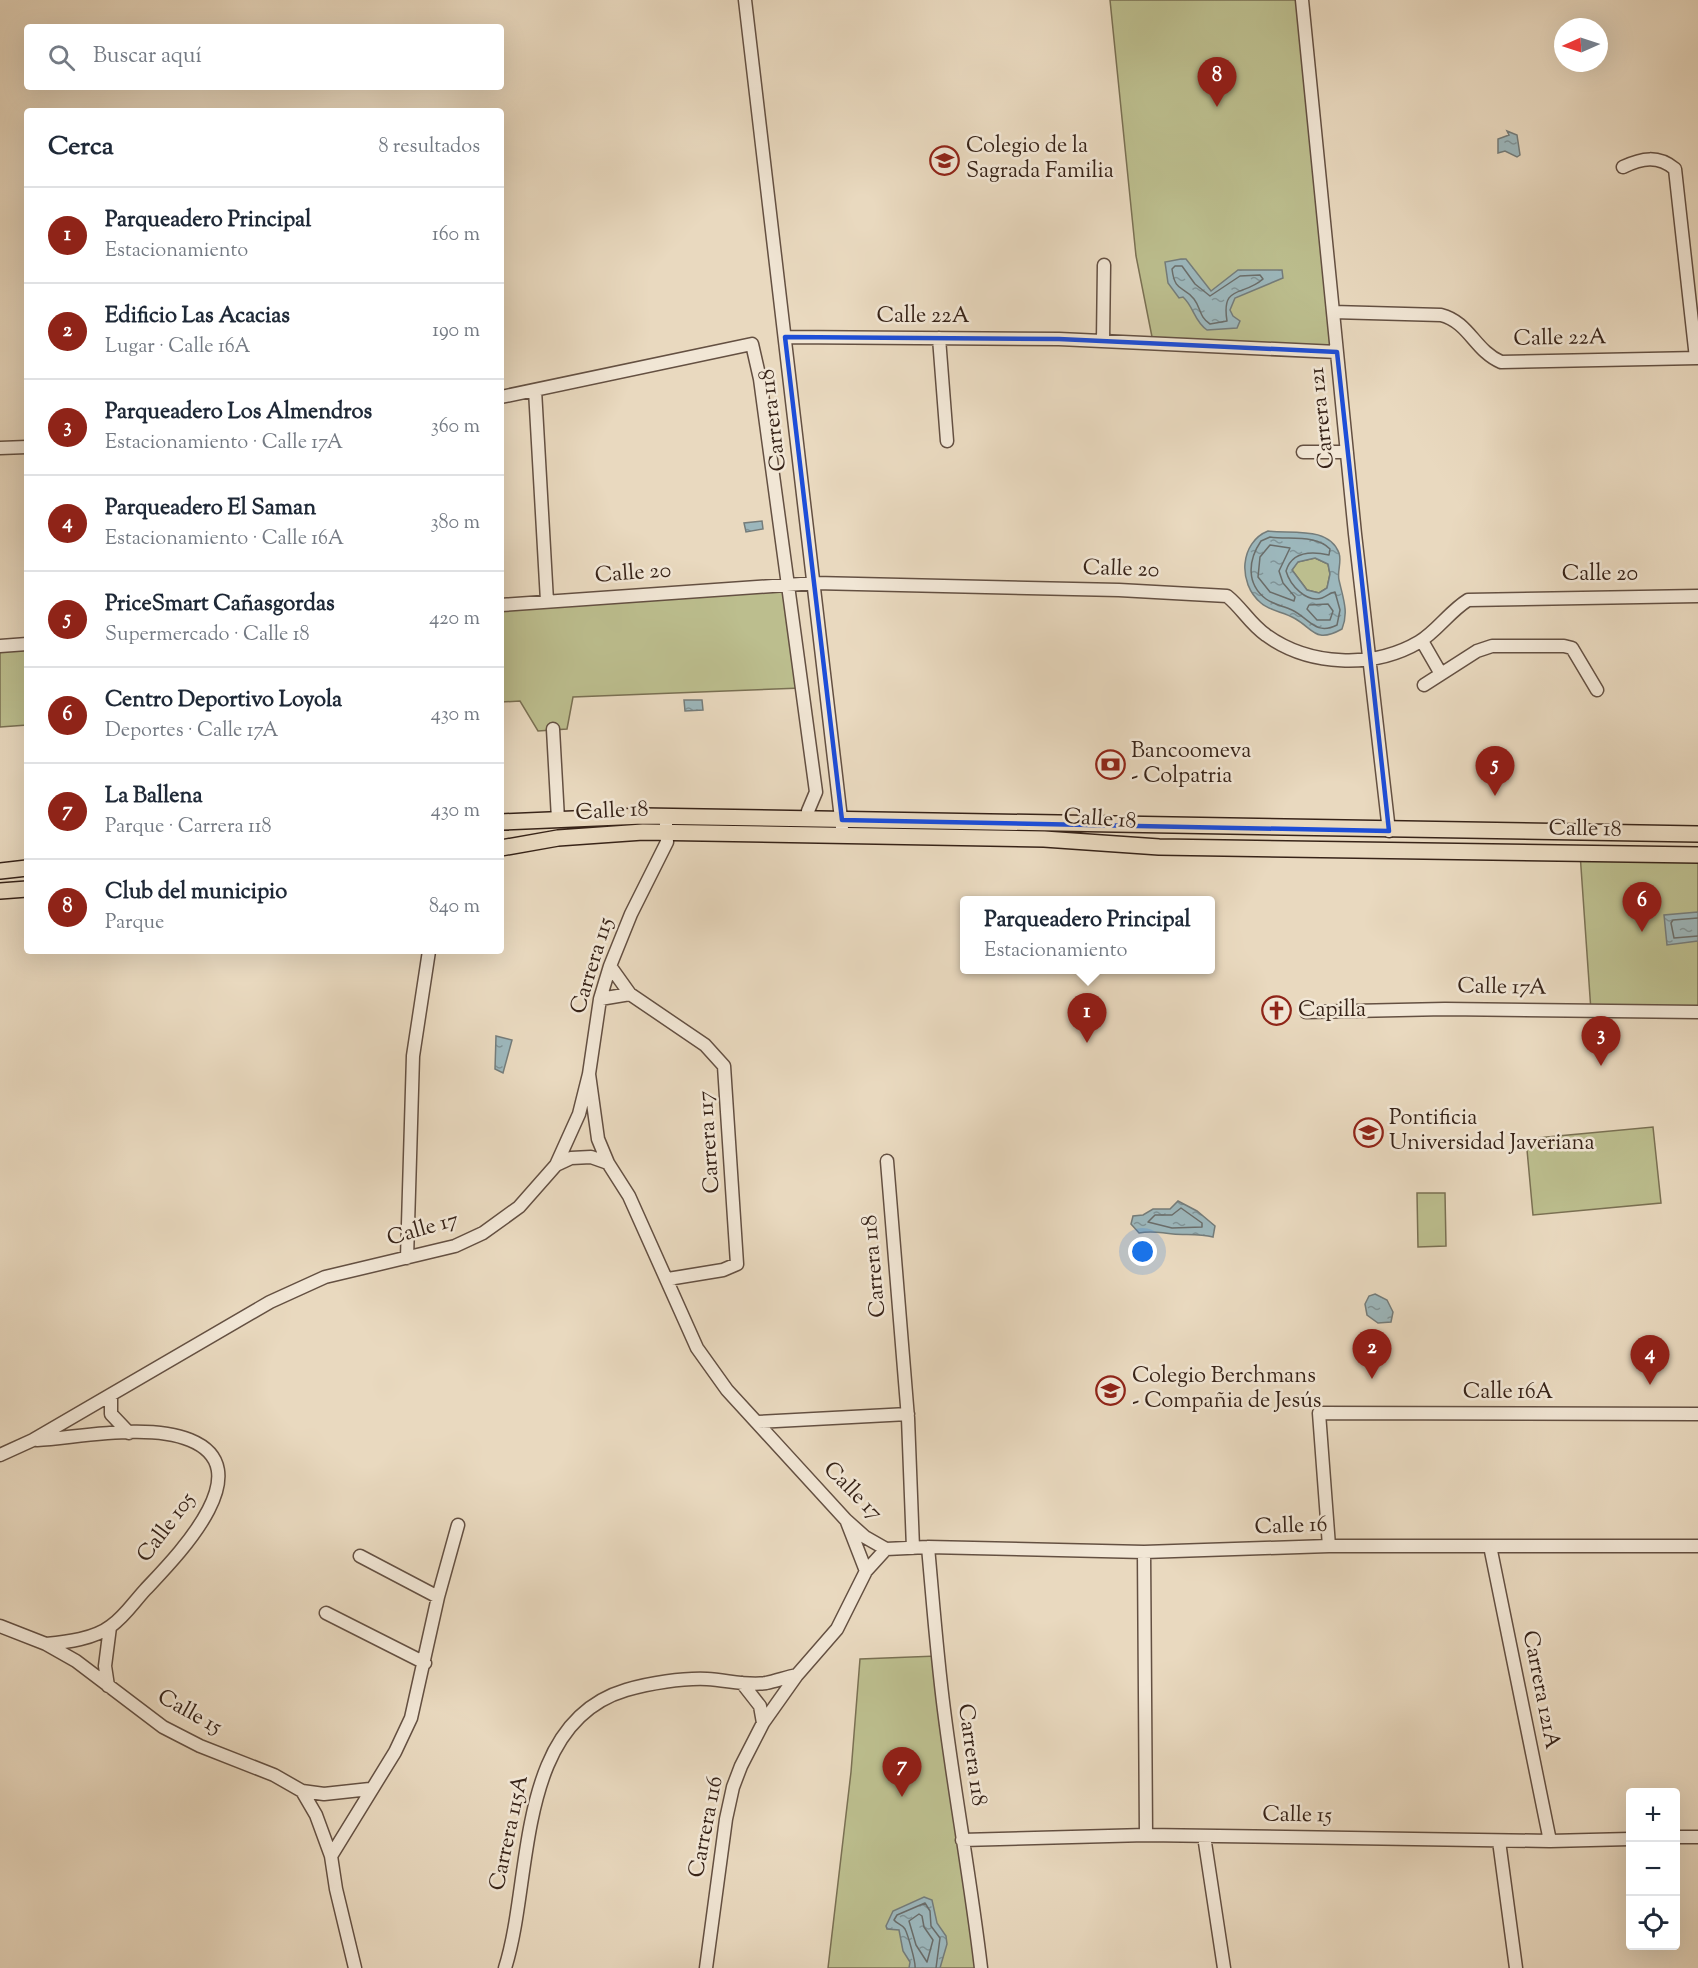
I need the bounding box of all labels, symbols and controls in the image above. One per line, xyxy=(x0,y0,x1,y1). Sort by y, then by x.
north arrow xyxy=(1554,18,1608,72)
search box xyxy=(24,24,504,90)
icon: search xyxy=(45,41,78,74)
text: Buscar aquí xyxy=(93,41,202,73)
pin: 8 xyxy=(1198,57,1236,107)
text: Cerca xyxy=(48,129,114,166)
place label: Colegio de la Sagrada Familia xyxy=(966,131,1114,188)
text: 8 resultados xyxy=(378,133,480,162)
school or university icon: Colegio de la Sagrada Familia xyxy=(929,144,961,176)
text: Parqueadero Principal xyxy=(105,205,311,237)
text: 1 xyxy=(64,221,71,250)
text: 160 m xyxy=(432,221,480,250)
text: Estacionamiento xyxy=(105,237,248,266)
text: Edificio Las Acacias xyxy=(105,301,290,333)
street label: Calle 22A xyxy=(876,301,970,333)
text: 2 xyxy=(63,317,72,346)
text: 190 m xyxy=(432,317,480,346)
street label: Calle 22A xyxy=(1513,322,1607,356)
text: Lugar · Calle 16A xyxy=(105,333,251,362)
street label: Carrera 121 xyxy=(1302,365,1344,471)
street label: Carrera 118 xyxy=(752,367,796,473)
text: Parqueadero Los Almendros xyxy=(105,397,372,429)
text: 3 xyxy=(63,413,72,442)
text: 360 m xyxy=(431,413,480,442)
text: Estacionamiento · Calle 17A xyxy=(105,429,343,458)
text: Parqueadero El Saman xyxy=(105,493,316,525)
text: 4 xyxy=(62,509,73,538)
text: 380 m xyxy=(431,509,480,538)
text: Estacionamiento · Calle 16A xyxy=(105,525,344,554)
street label: Calle 20 xyxy=(1082,553,1160,587)
street label: Calle 20 xyxy=(594,555,672,593)
street label: Calle 20 xyxy=(1562,559,1638,591)
text: PriceSmart Cañasgordas xyxy=(105,589,335,621)
text: 5 xyxy=(64,605,71,634)
text: 420 m xyxy=(429,605,480,634)
text: Supermercado · Calle 18 xyxy=(105,621,310,650)
text: Centro Deportivo Loyola xyxy=(105,685,342,717)
text: 6 xyxy=(63,701,72,730)
text: 430 m xyxy=(431,701,480,730)
text: Deportes · Calle 17A xyxy=(105,717,278,746)
place label: Bancoomeva - Colpatria xyxy=(1131,736,1251,793)
pin: 5 xyxy=(1476,746,1514,796)
bank icon: Bancoomeva - Colpatria xyxy=(1094,749,1126,781)
text: La Ballena xyxy=(105,781,203,813)
street label: Calle 18 xyxy=(575,794,649,830)
text: 7 xyxy=(62,797,73,826)
text: 430 m xyxy=(431,797,480,826)
street label: Calle 18 xyxy=(1062,801,1138,839)
text: Parque · Carrera 118 xyxy=(105,813,272,842)
street label: Calle 18 xyxy=(1548,813,1622,847)
text: Club del municipio xyxy=(105,877,287,909)
pin: 6 xyxy=(1622,882,1662,932)
text: 8 xyxy=(63,893,73,922)
text: 840 m xyxy=(429,893,480,922)
popup xyxy=(960,896,1215,974)
text: Parqueadero Principal xyxy=(984,905,1191,937)
text: Parque xyxy=(105,909,164,938)
street label: Carrera 115 xyxy=(563,913,623,1018)
text: Estacionamiento xyxy=(984,937,1127,966)
street label: Calle 17A xyxy=(1457,971,1547,1005)
pin: 1 xyxy=(1068,994,1106,1043)
church icon: Capilla xyxy=(1261,995,1293,1027)
place label: Capilla xyxy=(1298,995,1366,1027)
pin: 3 xyxy=(1582,1016,1620,1066)
street label: Carrera 117 xyxy=(690,1089,730,1195)
place label: Pontificia Universidad Javeriana xyxy=(1389,1103,1595,1160)
school or university icon: Pontificia Universidad Javeriana xyxy=(1352,1116,1384,1148)
street label: Calle 17 xyxy=(383,1205,463,1255)
street label: Carrera 118 xyxy=(855,1213,895,1319)
your location xyxy=(1128,1237,1157,1266)
pin: 2 xyxy=(1352,1330,1392,1379)
pin: 4 xyxy=(1630,1336,1670,1385)
place label: Colegio Berchmans - Compañia de Jesús xyxy=(1132,1361,1321,1418)
school or university icon: Colegio Berchmans - Compañia de Jesús xyxy=(1095,1374,1127,1406)
street label: Calle 16A xyxy=(1463,1377,1553,1409)
street label: Calle 17 xyxy=(815,1455,889,1529)
street label: Calle 105 xyxy=(130,1486,204,1570)
street label: Calle 16 xyxy=(1254,1510,1328,1544)
street label: Carrera 121A xyxy=(1513,1628,1567,1752)
street label: Calle 15 xyxy=(151,1682,228,1744)
street label: Carrera 118 xyxy=(948,1702,994,1808)
pin: 7 xyxy=(882,1748,922,1797)
street label: Carrera 115A xyxy=(482,1772,538,1894)
street label: Carrera 116 xyxy=(681,1773,733,1881)
map controls xyxy=(1626,1788,1680,1950)
button: + xyxy=(1626,1788,1680,1842)
street label: Calle 15 xyxy=(1262,1799,1333,1833)
button: − xyxy=(1626,1842,1680,1896)
button: locate xyxy=(1626,1896,1680,1950)

